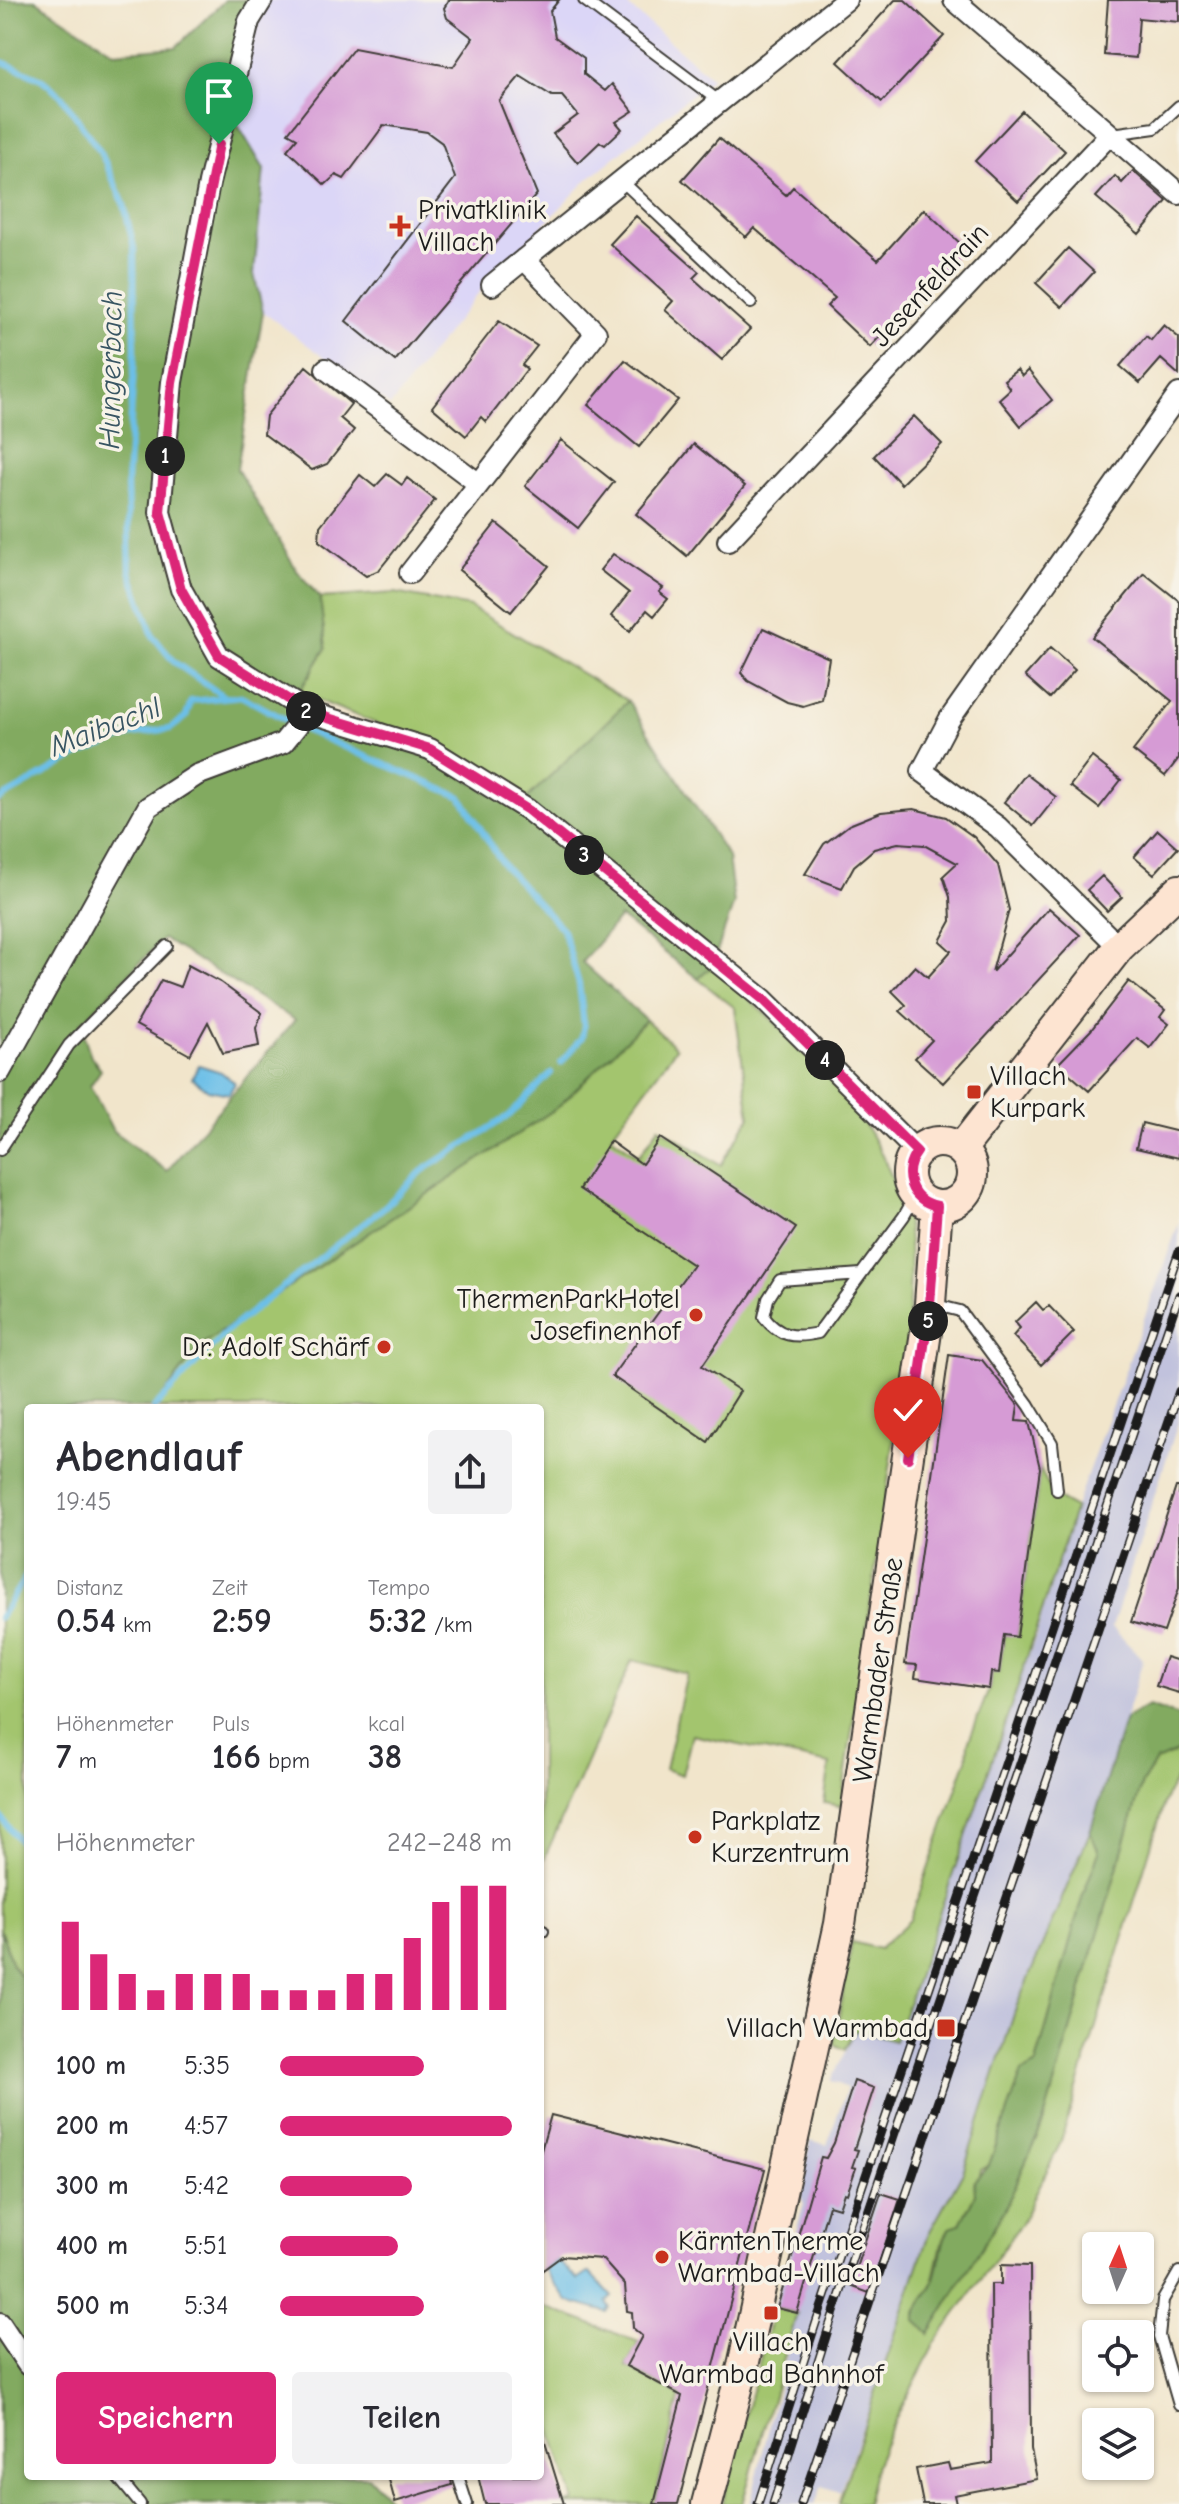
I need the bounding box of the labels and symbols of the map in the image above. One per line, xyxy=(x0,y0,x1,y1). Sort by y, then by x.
pin xyxy=(185,62,253,144)
place label: Privatklinik Villach xyxy=(418,194,547,258)
marker: Privatklinik Villach xyxy=(389,215,411,237)
street label: Jesenfeldrain xyxy=(865,217,995,353)
water label: Hungerbach xyxy=(92,290,130,450)
pin: 1 xyxy=(145,436,185,476)
water label: Maibachl xyxy=(44,690,166,765)
pin: 2 xyxy=(286,691,326,731)
pin: 3 xyxy=(564,835,604,875)
pin: 4 xyxy=(805,1040,845,1080)
place label: Villach Kurpark xyxy=(990,1060,1086,1124)
marker: Villach Kurpark xyxy=(965,1083,983,1101)
place label: ThermenParkHotel Josefinenhof xyxy=(457,1283,682,1347)
pin: 5 xyxy=(908,1301,948,1341)
marker: ThermenParkHotel Josefinenhof xyxy=(687,1306,705,1324)
place label: Dr. Adolf Schärf xyxy=(182,1331,370,1363)
marker: Dr. Adolf Schärf xyxy=(375,1338,393,1356)
pin xyxy=(874,1376,942,1458)
street label: Warmbader Straße xyxy=(846,1555,910,1785)
place label: Parkplatz Kurzentrum xyxy=(711,1805,850,1869)
marker: Parkplatz Kurzentrum xyxy=(686,1828,704,1846)
place label: Villach Warmbad xyxy=(727,2012,928,2044)
marker: Villach Warmbad xyxy=(935,2017,957,2039)
place label: KärntenTherme Warmbad-Villach xyxy=(678,2225,880,2289)
north arrow xyxy=(1082,2232,1154,2304)
marker: KärntenTherme Warmbad-Villach xyxy=(653,2248,671,2266)
marker: Villach Warmbad Bahnhof xyxy=(762,2304,780,2322)
place label: Villach Warmbad Bahnhof xyxy=(659,2326,885,2390)

